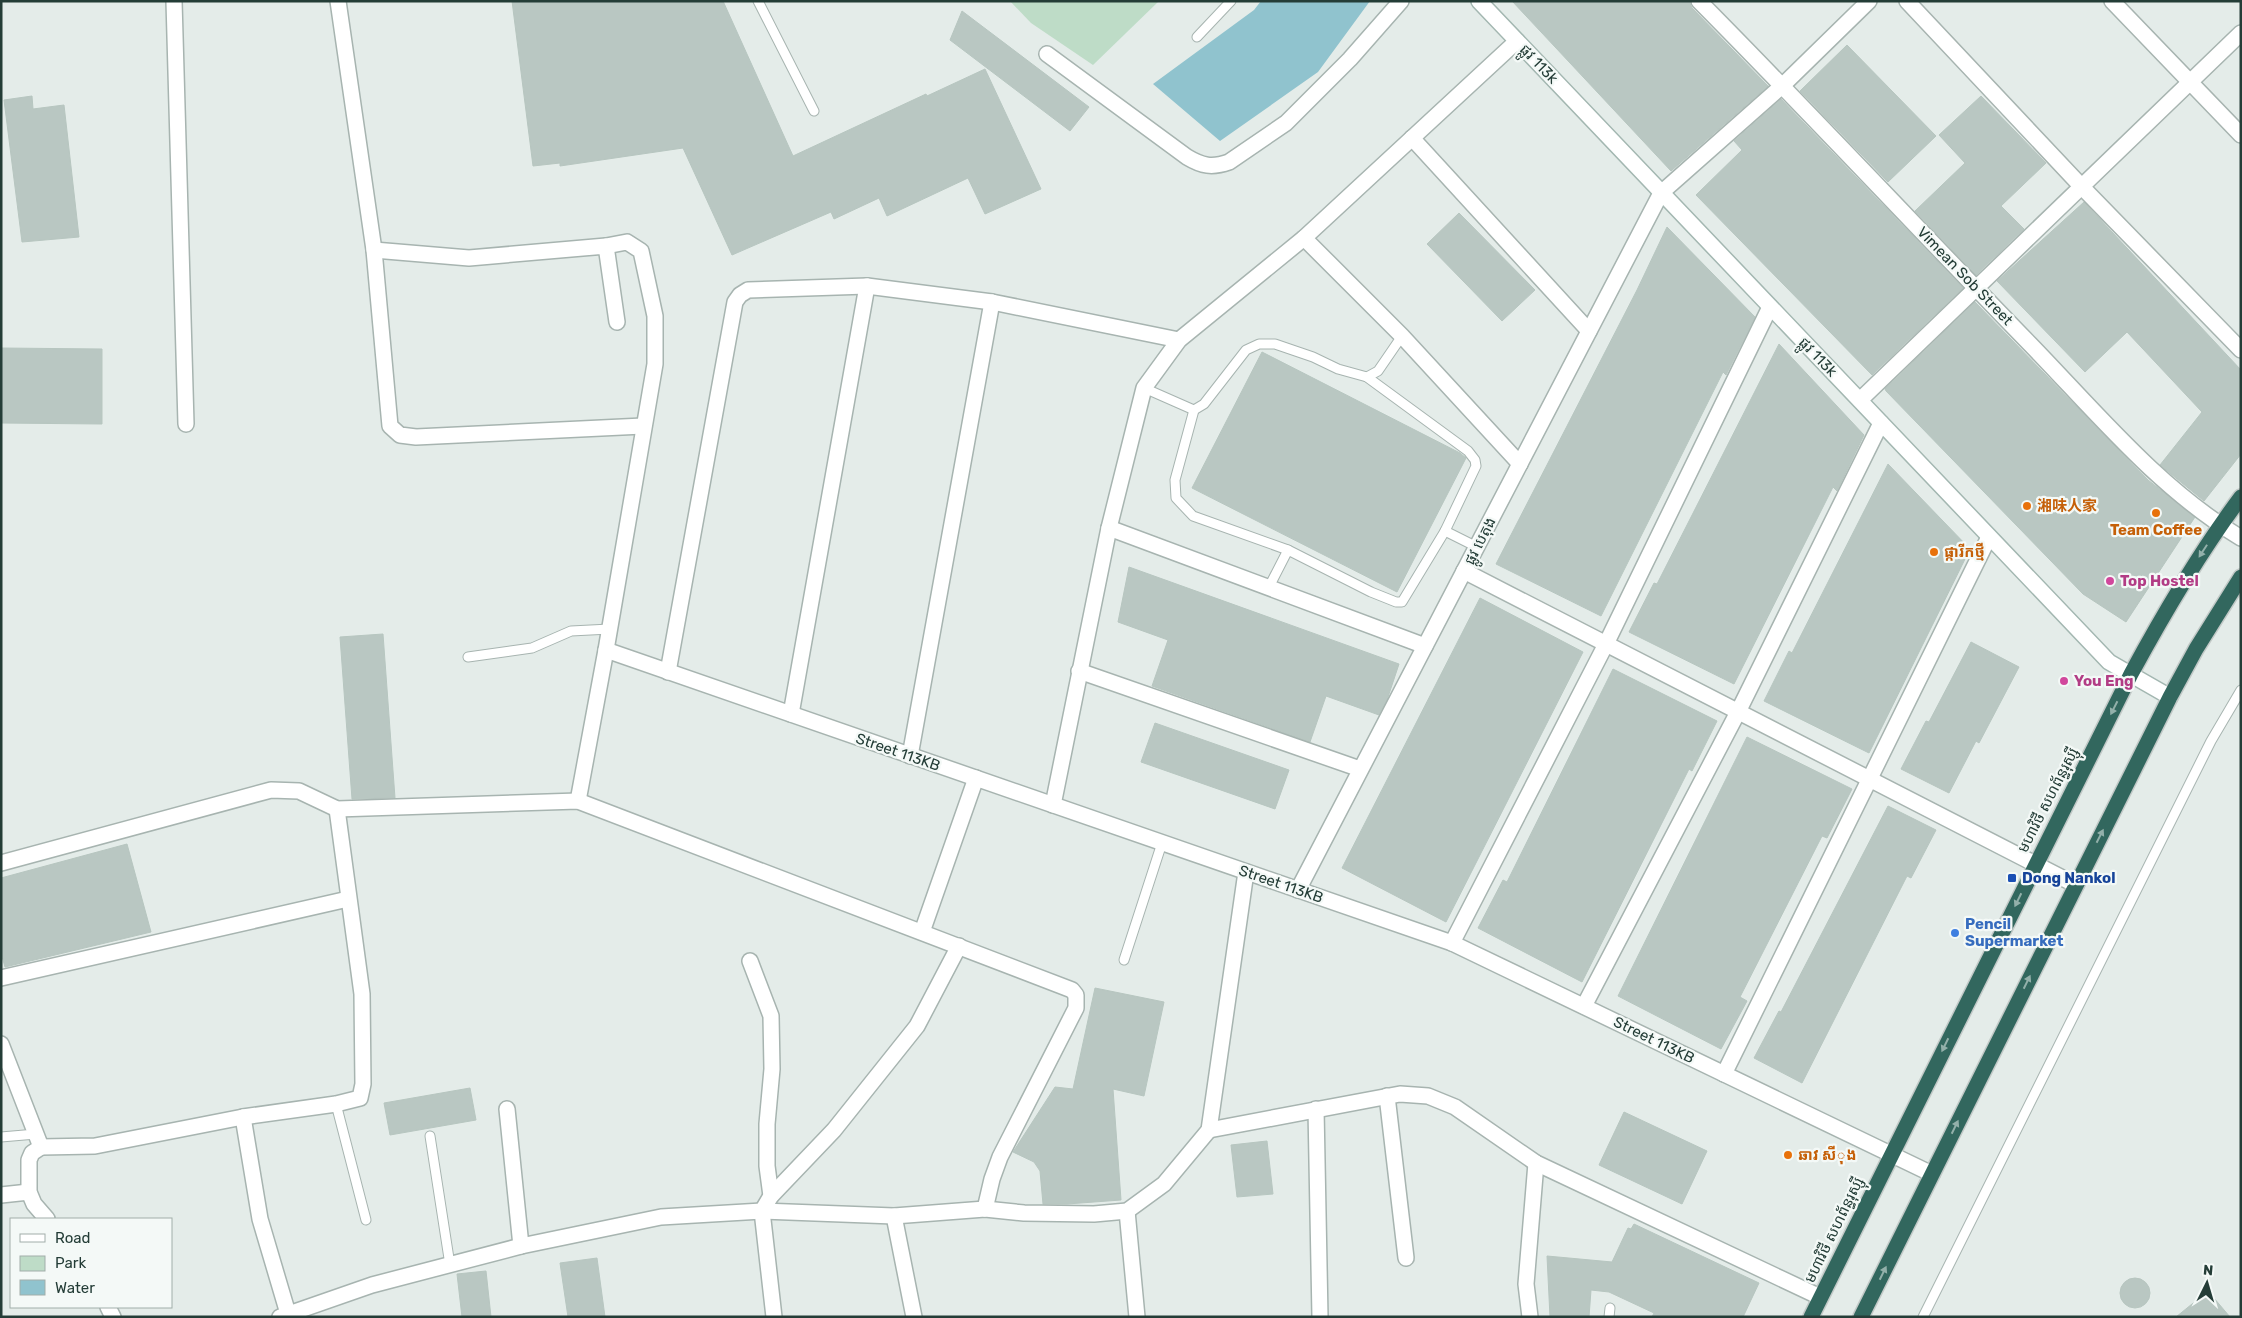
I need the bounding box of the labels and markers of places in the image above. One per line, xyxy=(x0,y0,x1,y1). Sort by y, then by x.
place label: 湘味人家 xyxy=(2037,497,2097,515)
marker: 湘味人家 xyxy=(2021,500,2033,512)
marker: Team Coffee xyxy=(2150,507,2162,519)
place label: Team Coffee xyxy=(2110,521,2202,539)
place label: ផ្ការីកថ្មី xyxy=(1944,542,1985,561)
marker: ផ្ការីកថ្មី xyxy=(1928,546,1940,558)
place label: Top Hostel xyxy=(2120,572,2199,590)
marker: Top Hostel xyxy=(2104,575,2116,587)
place label: You Eng xyxy=(2074,672,2134,690)
marker: You Eng xyxy=(2058,675,2070,687)
place label: Dong Nankol xyxy=(2022,869,2115,887)
marker: Dong Nankol xyxy=(2006,872,2018,884)
place label: Pencil Supermarket xyxy=(1965,915,2063,950)
marker: Pencil Supermarket xyxy=(1949,927,1961,939)
place label: ឆាវ សីុង xyxy=(1798,1145,1856,1165)
marker: ឆាវ សីុង xyxy=(1782,1149,1794,1161)

